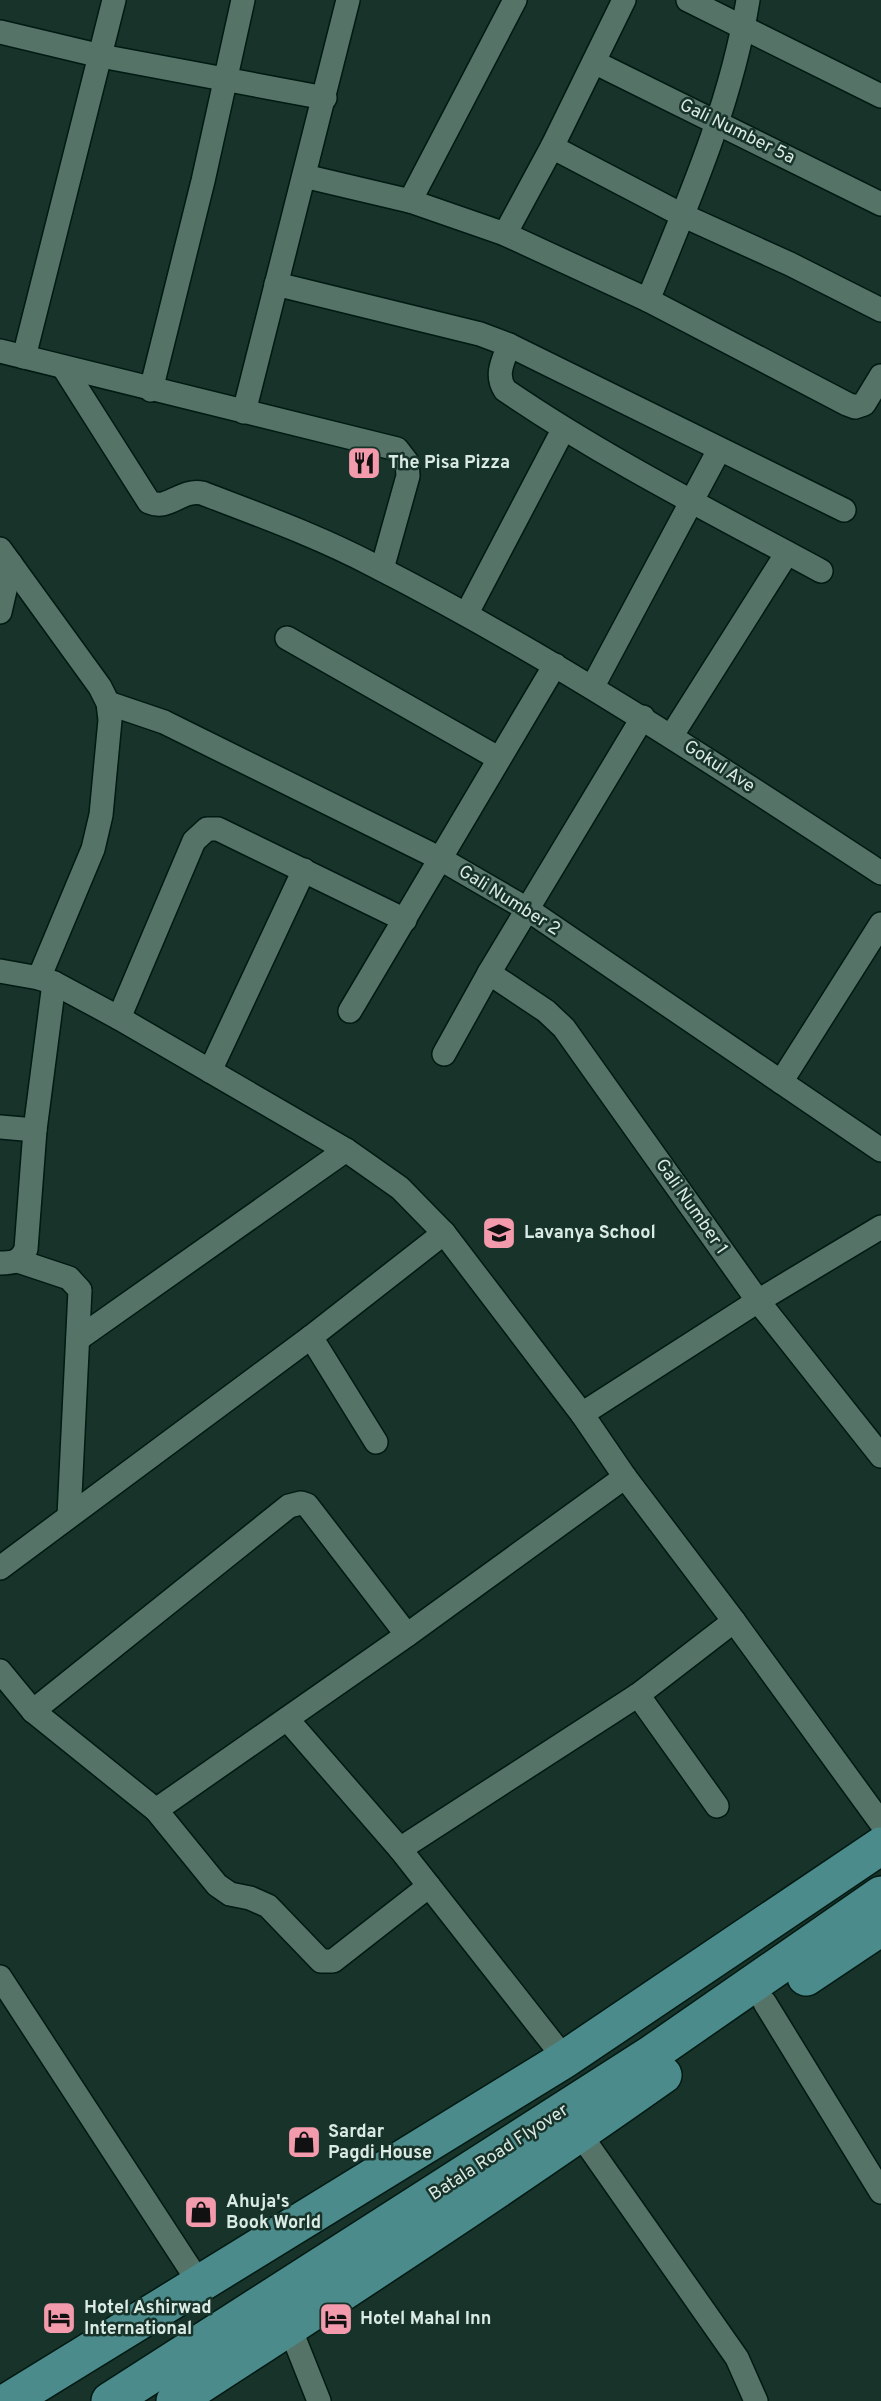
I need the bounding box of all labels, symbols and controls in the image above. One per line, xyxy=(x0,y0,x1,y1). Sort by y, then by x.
street label: Gali Number 5a xyxy=(675,94,799,170)
restaurant icon: The Pisa Pizza xyxy=(345,444,383,482)
place label: The Pisa Pizza xyxy=(388,452,510,475)
street label: Gokul Ave xyxy=(679,736,759,798)
street label: Gali Number 2 xyxy=(454,860,564,942)
street label: Gali Number 1 xyxy=(650,1155,732,1259)
school or university icon: Lavanya School xyxy=(480,1214,518,1252)
place label: Lavanya School xyxy=(524,1222,656,1245)
street label: Batala Road Flyover xyxy=(425,2099,573,2207)
place label: Sardar Pagdi House xyxy=(328,2121,432,2165)
shop icon: Sardar Pagdi House xyxy=(285,2123,323,2161)
place label: Ahuja's Book World xyxy=(226,2191,321,2235)
shop icon: Ahuja's Book World xyxy=(182,2193,220,2231)
place label: Hotel Ashirwad International xyxy=(84,2297,212,2341)
hotel icon: Hotel Ashirwad International xyxy=(40,2299,78,2337)
hotel icon: Hotel Mahal Inn xyxy=(317,2300,355,2338)
place label: Hotel Mahal Inn xyxy=(360,2308,492,2331)

